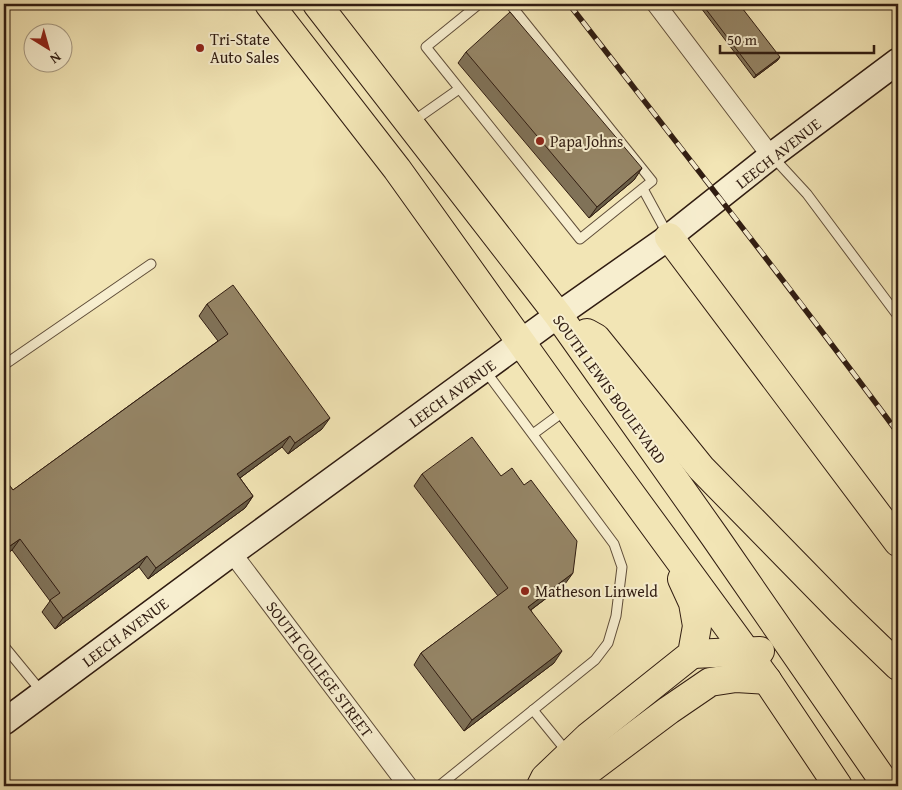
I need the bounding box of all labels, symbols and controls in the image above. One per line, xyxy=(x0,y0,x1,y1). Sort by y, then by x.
north arrow xyxy=(22,22,72,72)
scale bar xyxy=(720,22,873,54)
place label: Tri-State Auto Sales xyxy=(210,27,279,69)
text: 50 m xyxy=(727,29,758,50)
marker: Tri-State Auto Sales xyxy=(194,42,206,54)
text: N xyxy=(46,48,66,70)
street label: LEECH AVENUE xyxy=(730,112,826,194)
place label: Papa Johns xyxy=(550,129,623,153)
marker: Papa Johns xyxy=(534,135,546,147)
street label: SOUTH LEWIS BOULEVARD xyxy=(547,309,673,469)
street label: LEECH AVENUE xyxy=(403,353,501,433)
place label: Matheson Linweld xyxy=(535,579,658,603)
marker: Matheson Linweld xyxy=(519,585,531,597)
street label: LEECH AVENUE xyxy=(77,591,173,673)
street label: SOUTH COLLEGE STREET xyxy=(261,596,379,742)

